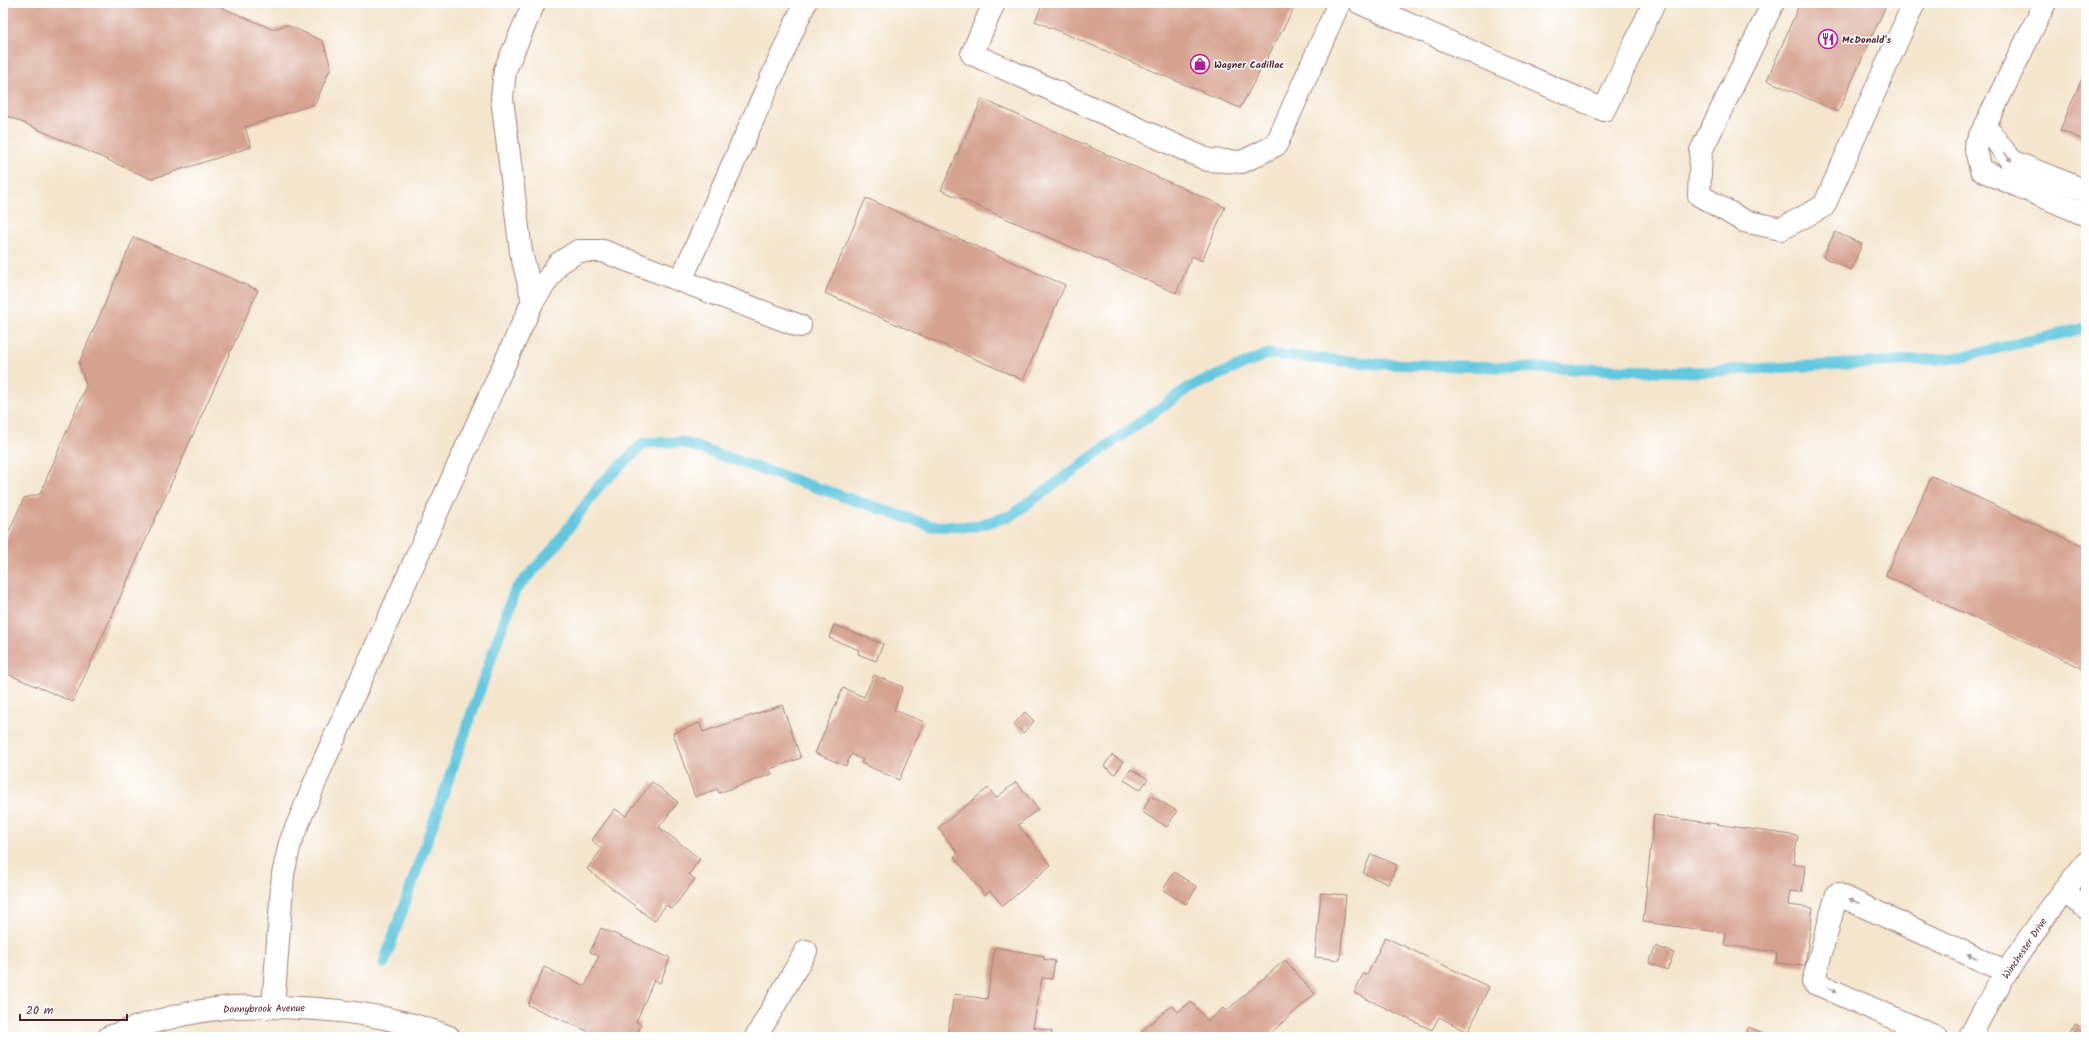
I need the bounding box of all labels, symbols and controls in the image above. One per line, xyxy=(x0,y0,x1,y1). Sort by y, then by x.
restaurant icon: McDonald's xyxy=(1817,28,1839,50)
place label: McDonald's xyxy=(1842,32,1892,48)
shop icon: Wagner Cadillac xyxy=(1189,53,1211,75)
place label: Wagner Cadillac xyxy=(1214,57,1284,73)
one-way arrow xyxy=(2003,151,2012,162)
one-way arrow xyxy=(1848,898,1859,904)
street label: Winchester Drive xyxy=(1998,914,2051,982)
one-way arrow xyxy=(1966,953,1977,959)
one-way arrow xyxy=(1826,987,1838,993)
scale bar xyxy=(20,996,127,1022)
street label: Donnybrook Avenue xyxy=(223,1000,306,1018)
text: 20 m xyxy=(26,1001,54,1020)

